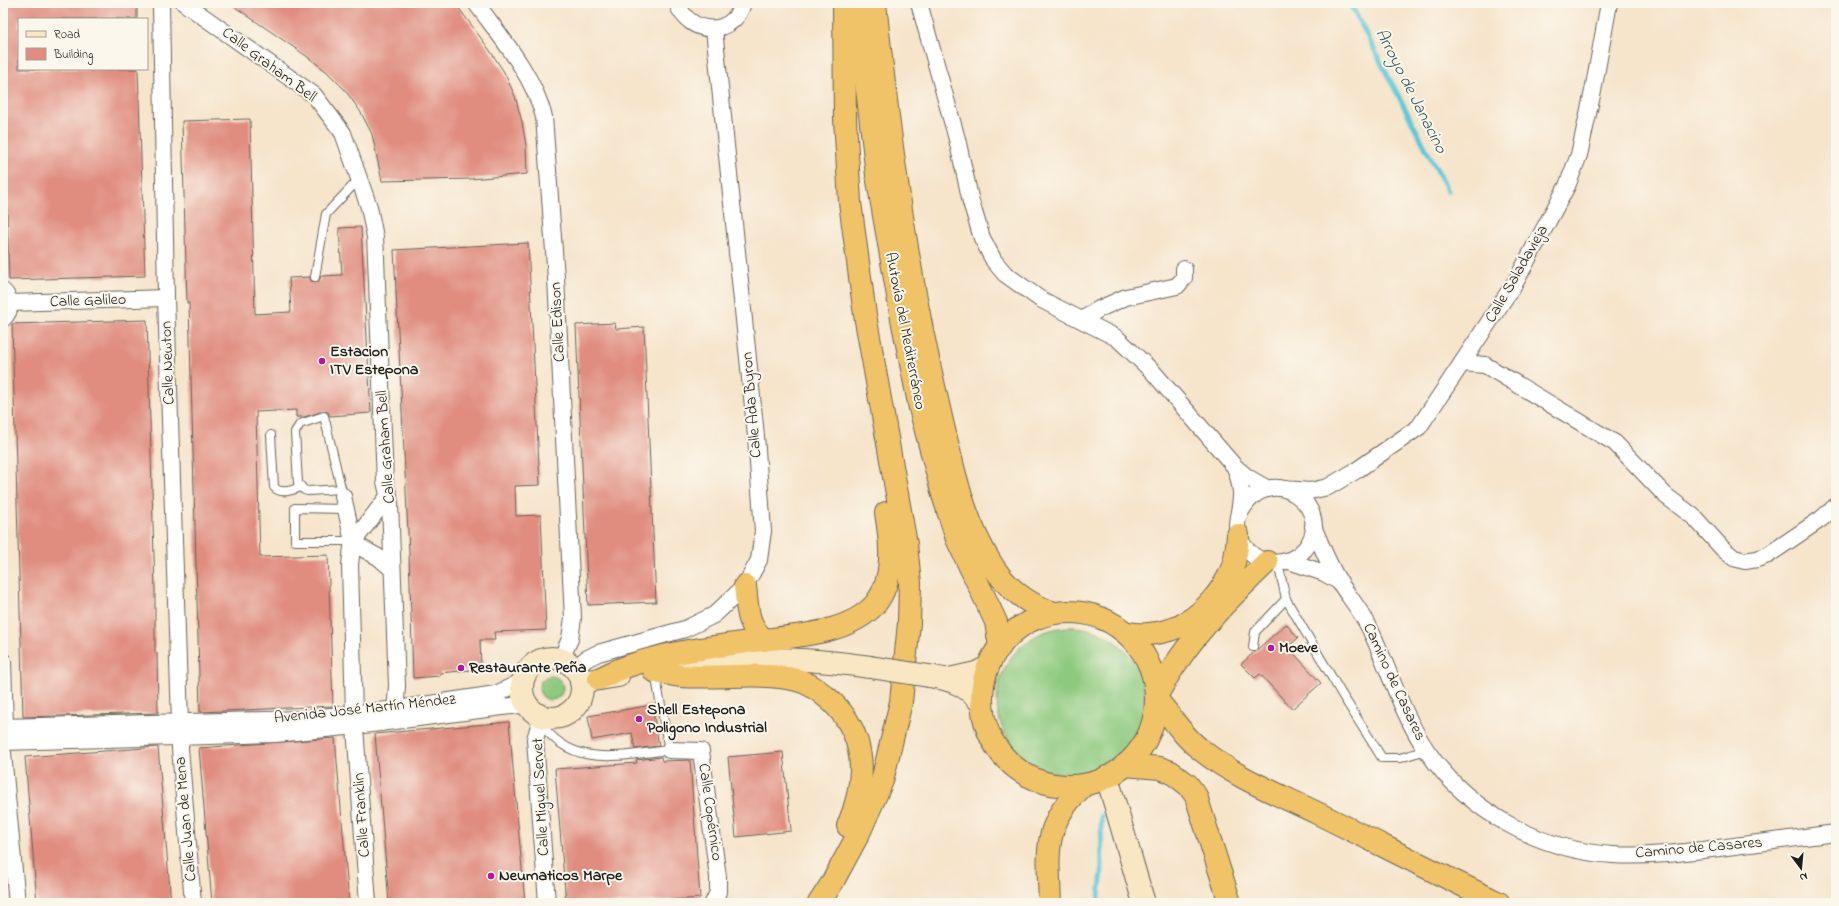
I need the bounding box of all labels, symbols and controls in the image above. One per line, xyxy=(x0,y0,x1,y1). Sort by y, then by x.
legend xyxy=(18,18,148,70)
street label: Calle Graham Bell xyxy=(216,21,322,109)
water label: Arroyo de Janacino xyxy=(1368,24,1454,159)
text: Road xyxy=(54,26,80,44)
text: Building xyxy=(53,46,93,65)
street label: Calle Saladavieja xyxy=(1479,220,1555,328)
street label: Autovía del Mediterráneo xyxy=(878,250,932,412)
street label: Calle Edison xyxy=(544,281,572,363)
street label: Calle Galileo xyxy=(49,288,127,314)
street label: Calle Newton xyxy=(155,320,181,405)
place label: Estacion ITV Estepona xyxy=(330,340,419,382)
street label: Calle Ada Byron xyxy=(735,351,769,459)
marker: Estacion ITV Estepona xyxy=(317,356,327,366)
street label: Calle Graham Bell xyxy=(370,389,402,504)
street label: Camino de Casares xyxy=(1356,619,1432,745)
place label: Moeve xyxy=(1279,636,1319,660)
marker: Moeve xyxy=(1266,643,1276,653)
place label: Restaurante Peña xyxy=(468,656,587,680)
marker: Restaurante Peña xyxy=(456,663,466,673)
street label: Avenida José Martín Méndez xyxy=(273,687,457,730)
place label: Shell Estepona Poligono Industrial xyxy=(647,698,767,741)
marker: Shell Estepona Poligono Industrial xyxy=(634,714,644,724)
street label: Calle Miguel Servet xyxy=(526,737,556,857)
street label: Calle Juan de Mena xyxy=(169,756,203,882)
street label: Calle Copérnico xyxy=(691,762,729,862)
street label: Calle Franklin xyxy=(347,772,377,858)
street label: Camino de Casares xyxy=(1634,830,1764,866)
north arrow xyxy=(1781,848,1821,888)
place label: Neumaticos Marpe xyxy=(499,864,623,888)
text: N xyxy=(1798,868,1809,885)
marker: Neumaticos Marpe xyxy=(486,871,496,881)

